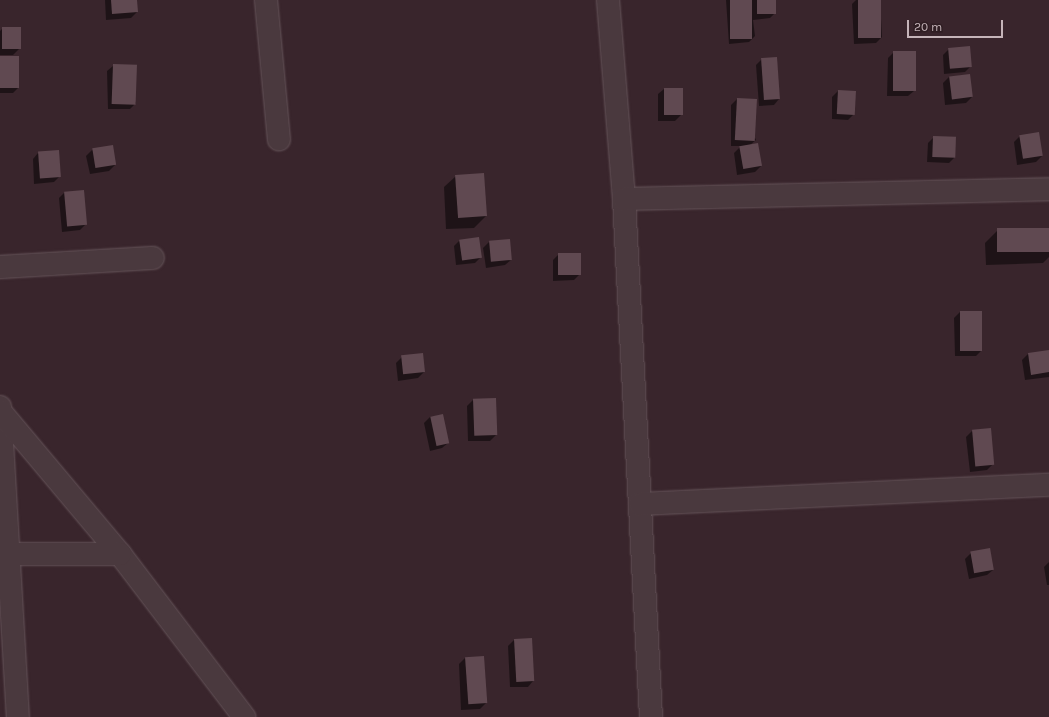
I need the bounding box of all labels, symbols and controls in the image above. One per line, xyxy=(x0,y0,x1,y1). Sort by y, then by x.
scale bar xyxy=(909,12,1005,38)
text: 20 m xyxy=(914,20,942,34)

